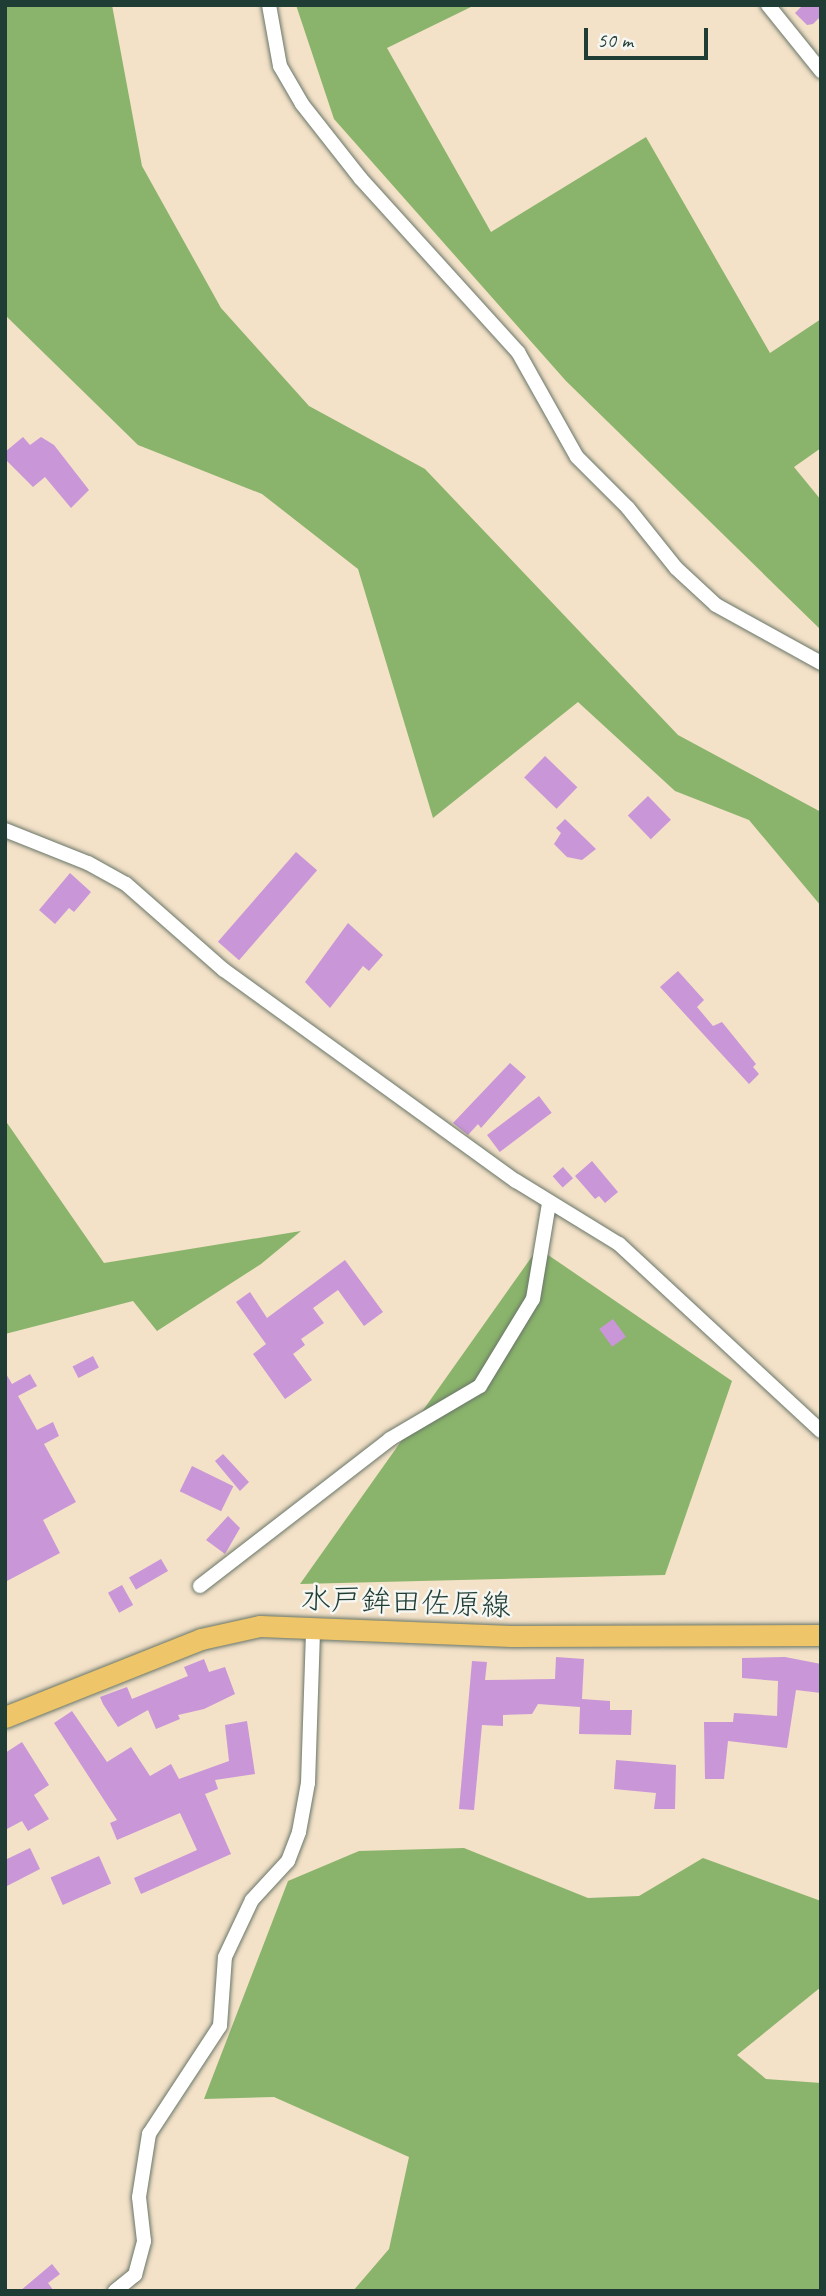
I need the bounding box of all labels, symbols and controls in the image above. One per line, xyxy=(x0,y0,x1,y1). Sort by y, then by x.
scale bar xyxy=(588,14,712,58)
text: 50 m xyxy=(597,27,633,53)
street label: 水戸鉾田佐原線 xyxy=(300,1580,512,1624)

